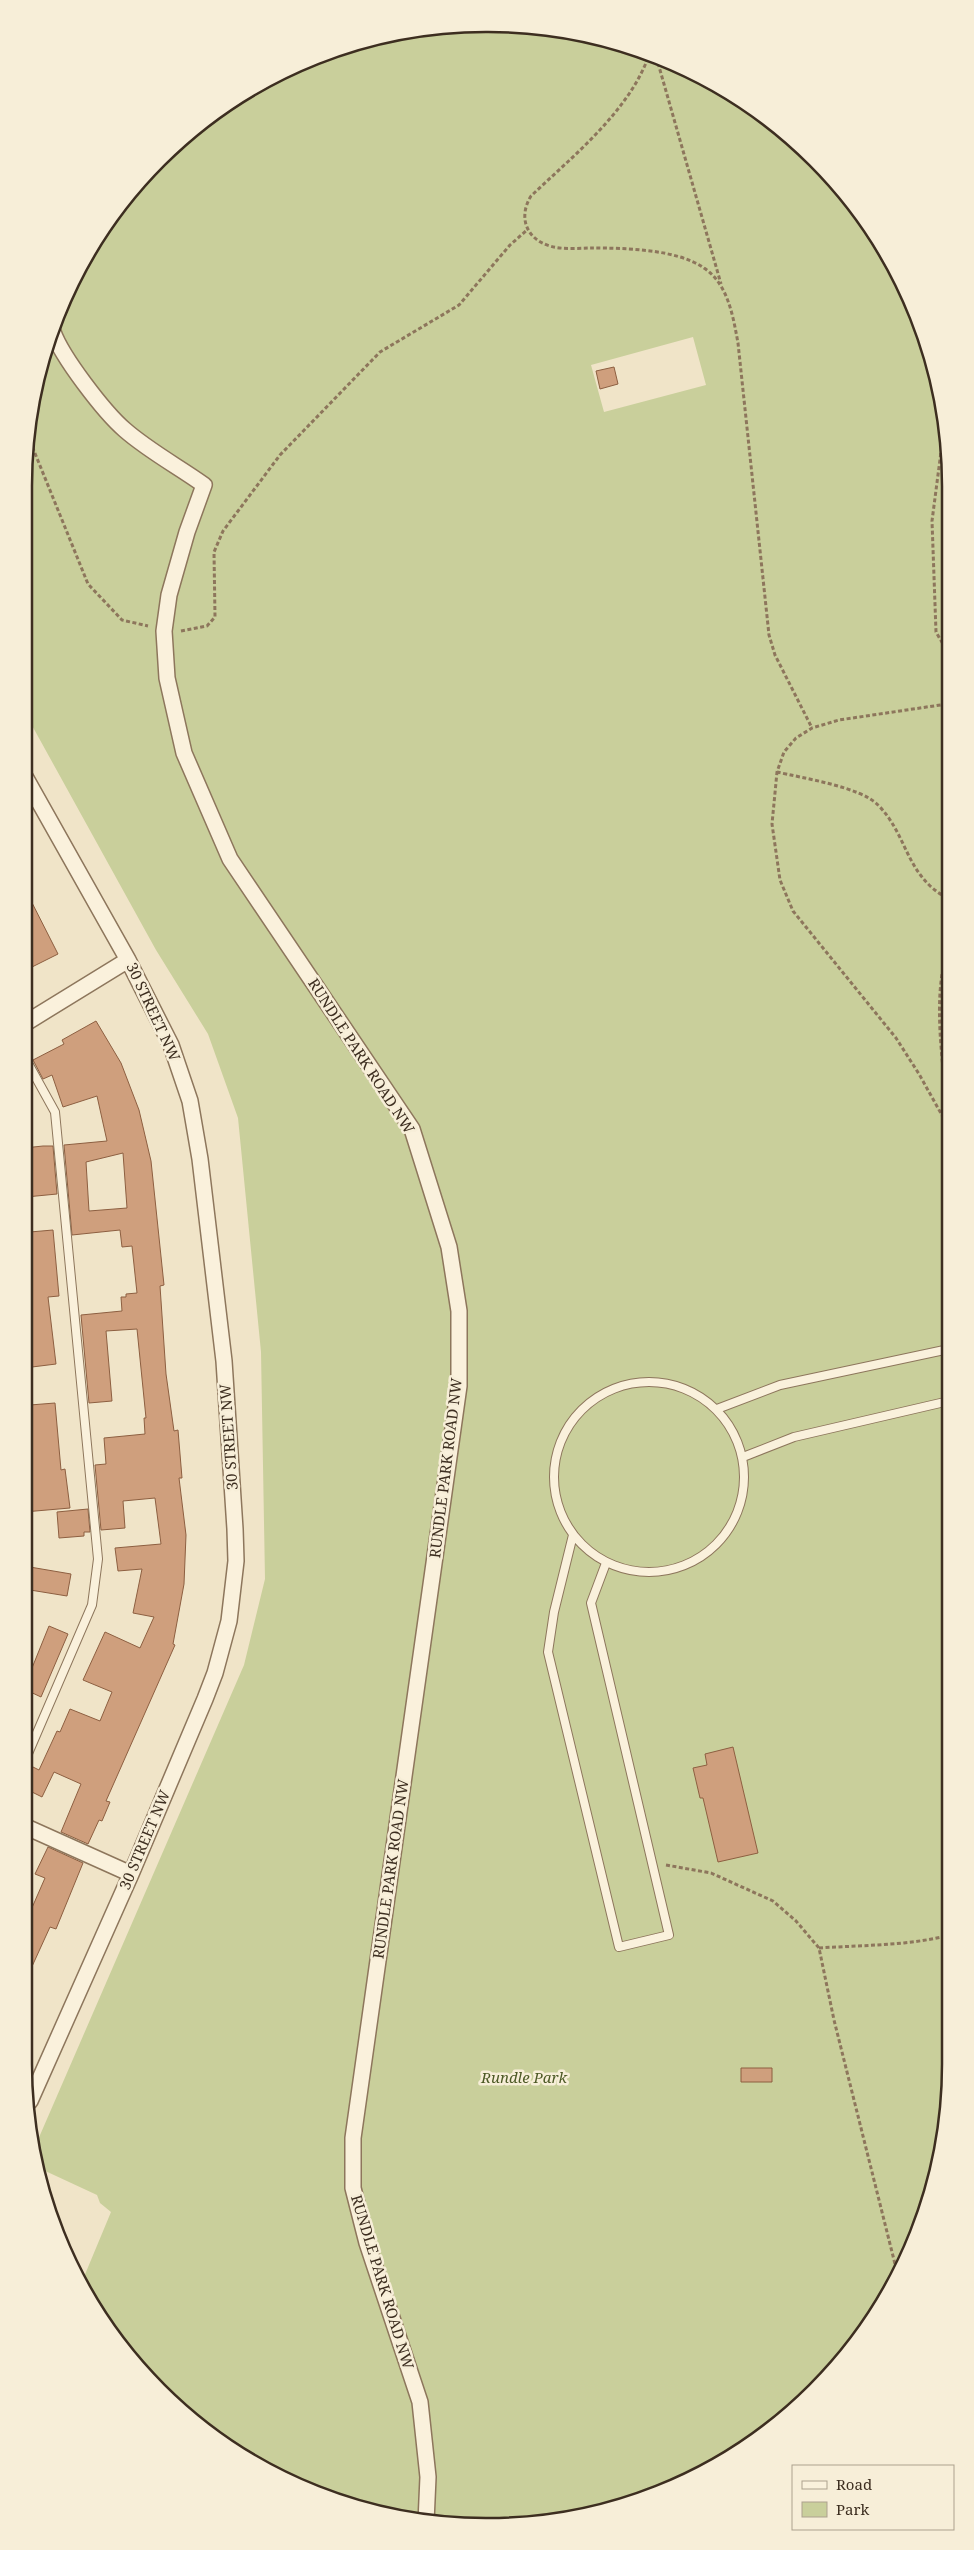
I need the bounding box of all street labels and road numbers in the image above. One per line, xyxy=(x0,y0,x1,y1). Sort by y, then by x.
street label: 30 STREET NW xyxy=(122,959,186,1064)
street label: RUNDLE PARK ROAD NW xyxy=(304,974,420,1137)
street label: RUNDLE PARK ROAD NW xyxy=(424,1376,466,1559)
street label: 30 STREET NW xyxy=(214,1383,242,1491)
street label: RUNDLE PARK ROAD NW xyxy=(367,1777,413,1960)
street label: 30 STREET NW xyxy=(114,1786,174,1893)
street label: RUNDLE PARK ROAD NW xyxy=(347,2192,419,2372)

